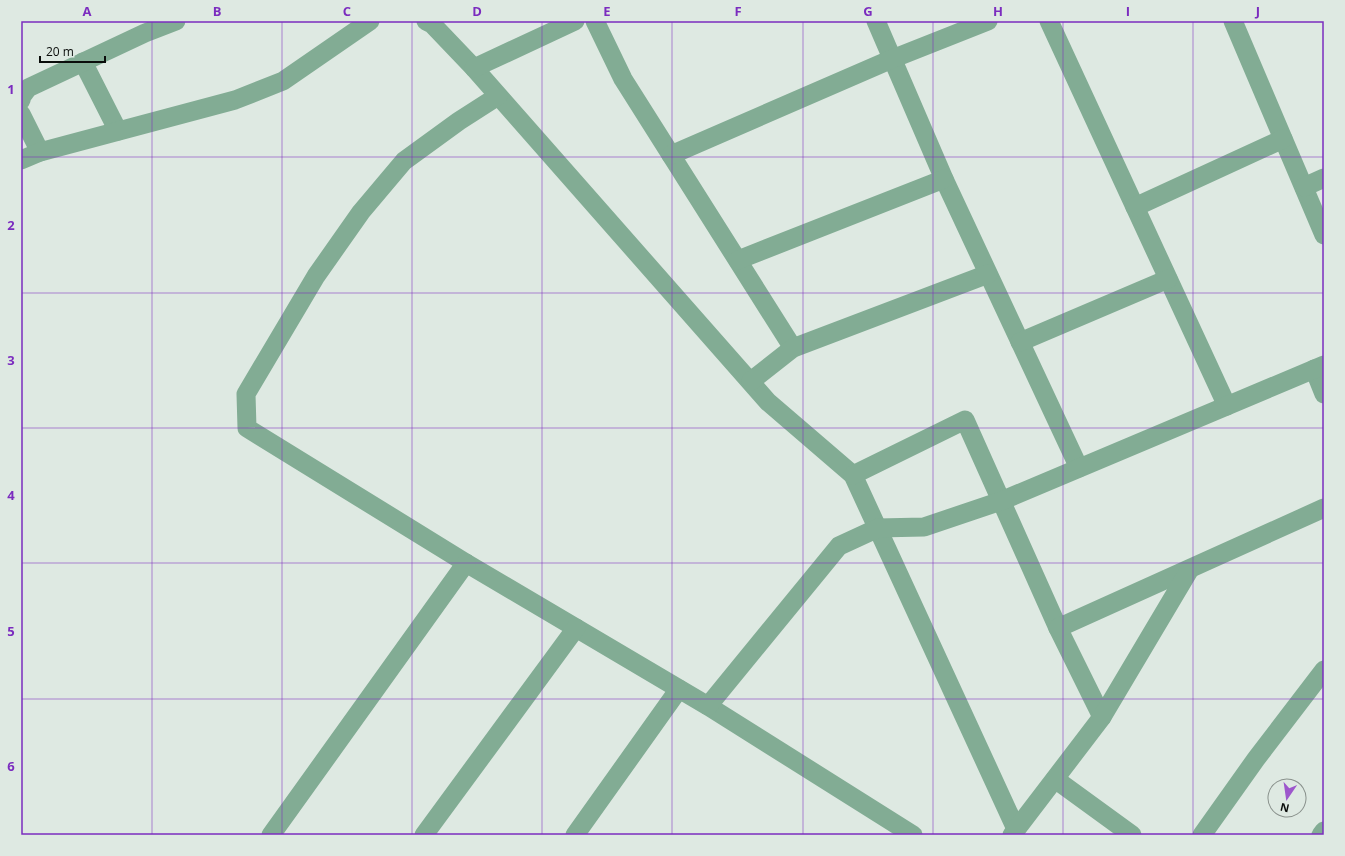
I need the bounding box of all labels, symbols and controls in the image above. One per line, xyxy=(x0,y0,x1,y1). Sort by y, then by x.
text: A xyxy=(83,2,92,20)
text: B xyxy=(213,2,222,20)
text: C xyxy=(343,2,351,20)
text: D xyxy=(472,2,482,20)
text: E xyxy=(603,2,611,20)
text: F xyxy=(734,2,742,20)
text: G xyxy=(863,2,873,20)
text: H xyxy=(993,2,1003,20)
text: I xyxy=(1126,2,1130,20)
text: J xyxy=(1255,2,1260,20)
scale bar xyxy=(40,38,105,64)
text: 20 m xyxy=(46,43,74,60)
text: 1 xyxy=(7,80,15,98)
text: 2 xyxy=(7,216,15,234)
text: 3 xyxy=(7,351,15,369)
text: 4 xyxy=(7,486,15,504)
text: 5 xyxy=(7,622,15,640)
text: 6 xyxy=(7,757,15,775)
north arrow xyxy=(1267,778,1307,818)
text: N xyxy=(1279,800,1291,817)

